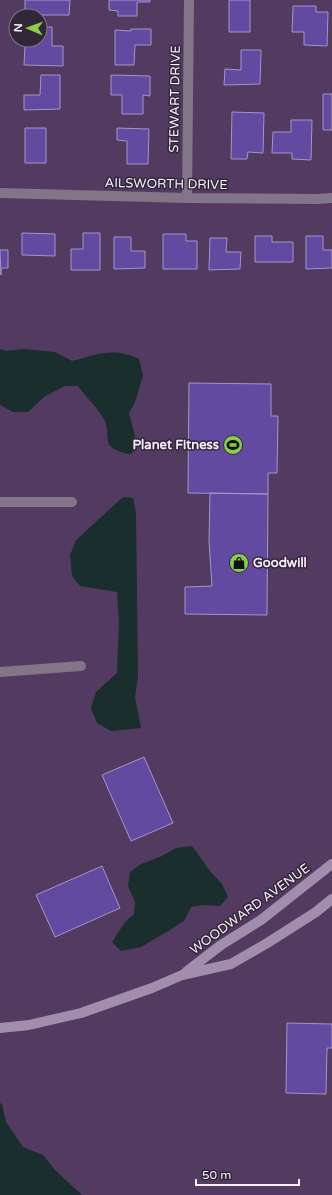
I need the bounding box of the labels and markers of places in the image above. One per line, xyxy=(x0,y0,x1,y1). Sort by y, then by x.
sports icon: Planet Fitness xyxy=(222,434,244,456)
place label: Planet Fitness xyxy=(132,437,219,453)
shop icon: Goodwill xyxy=(228,552,250,574)
place label: Goodwill xyxy=(253,555,307,571)

